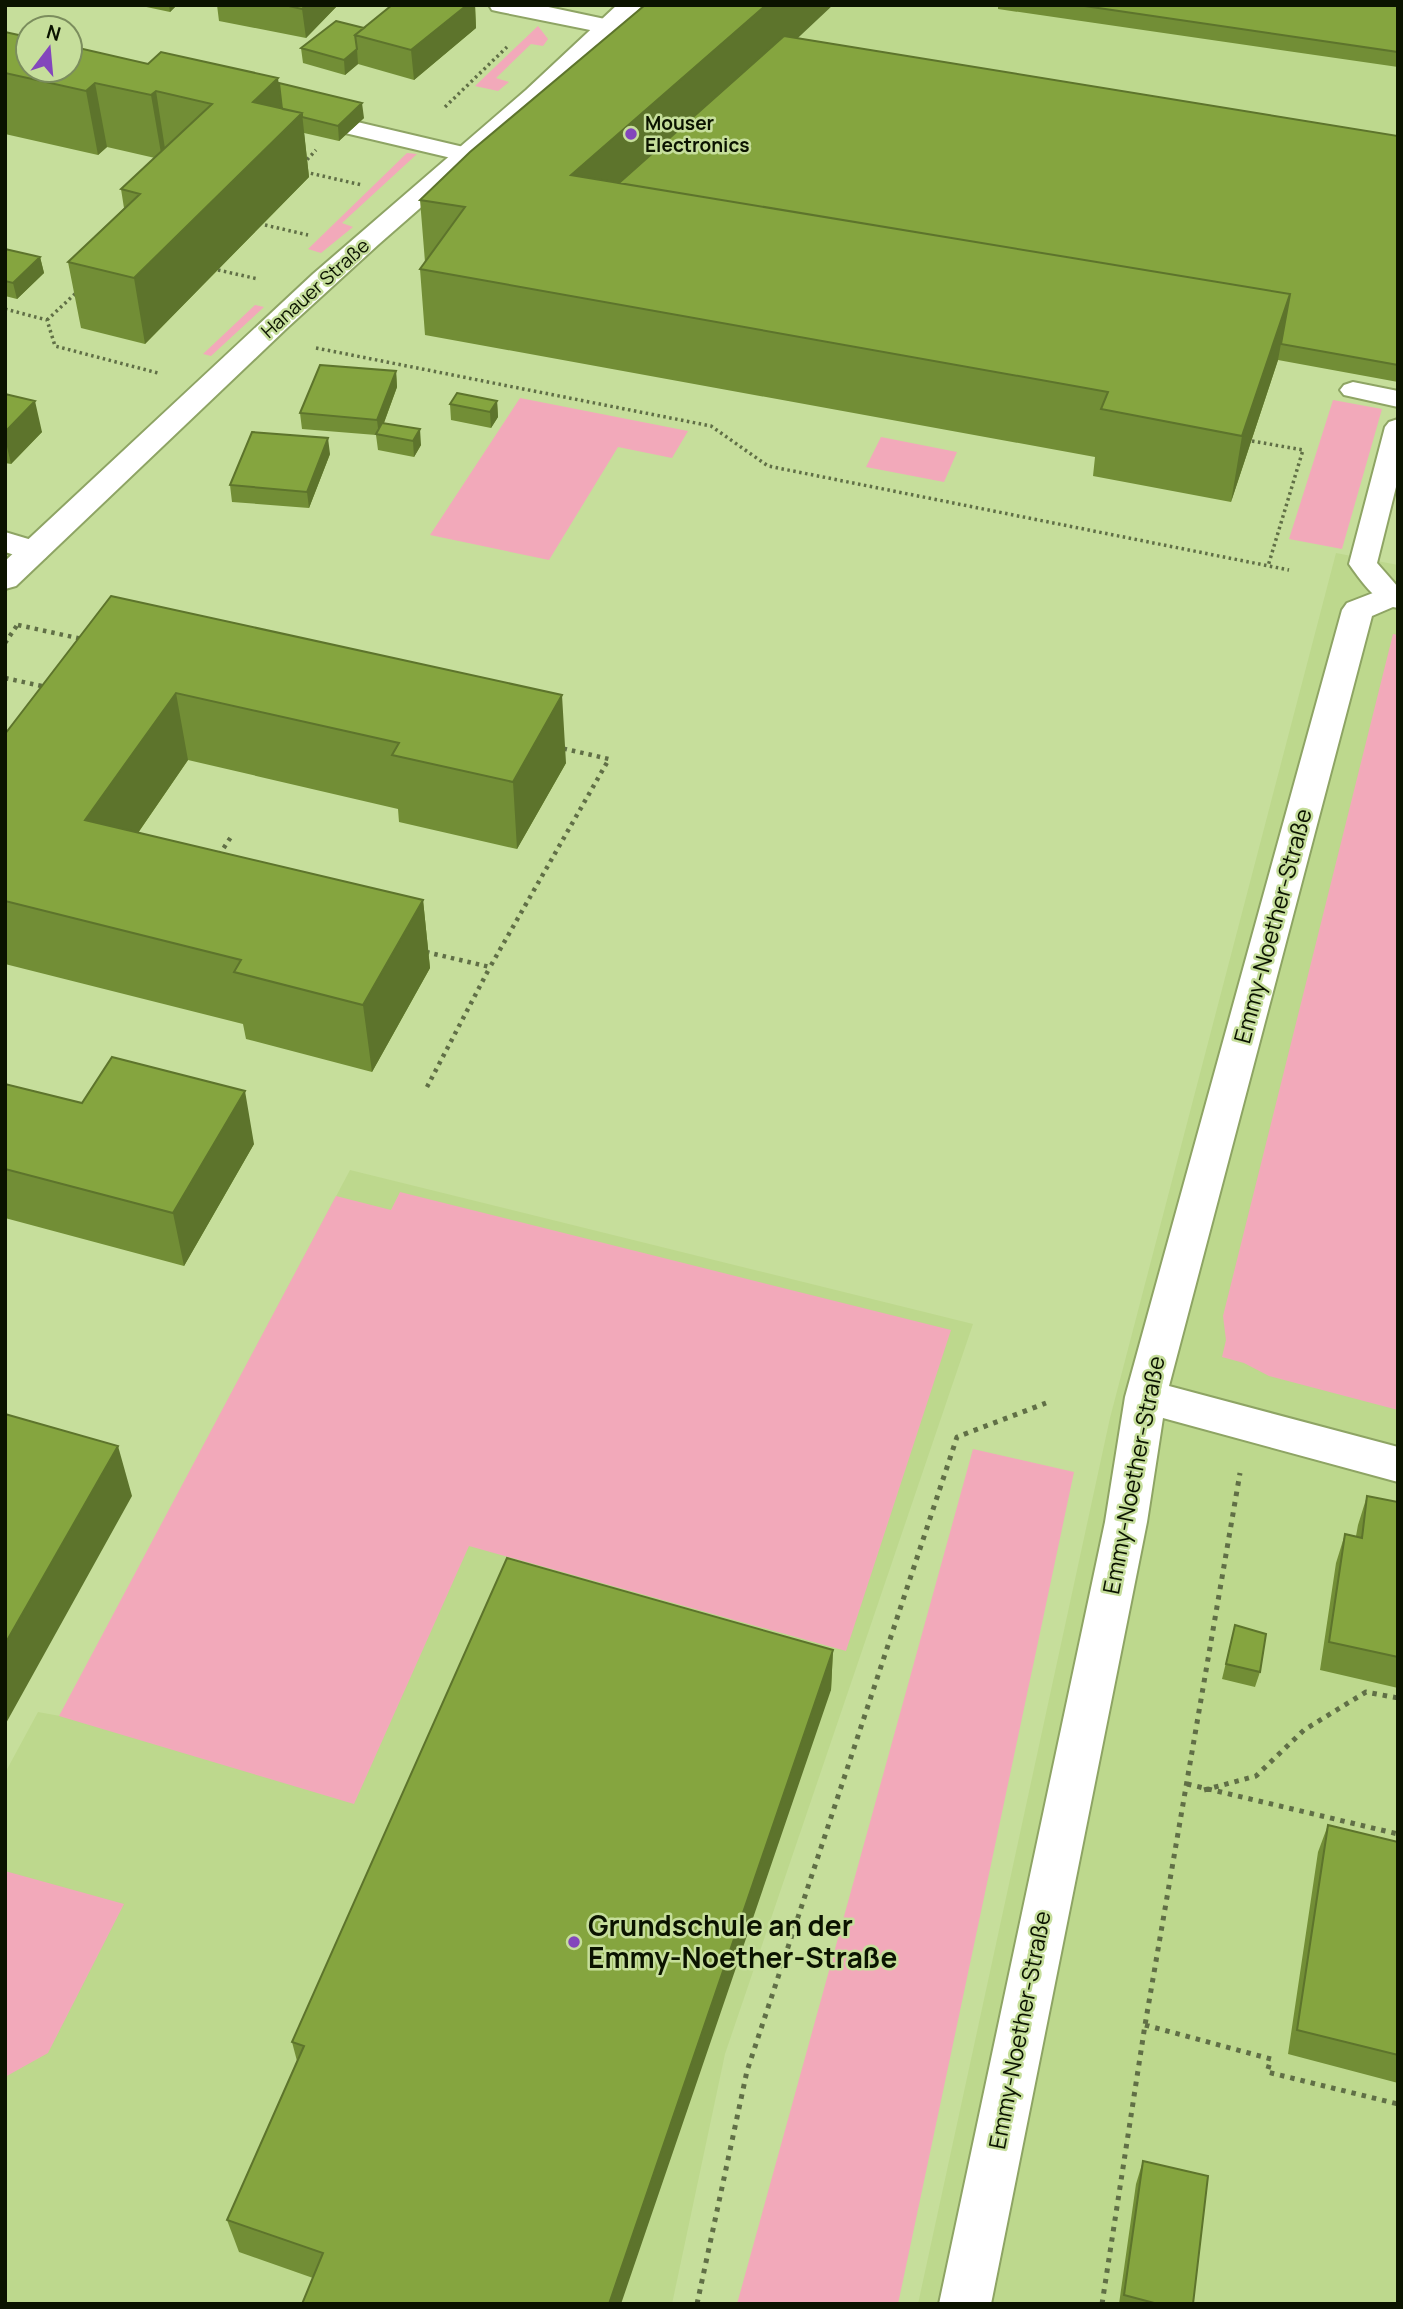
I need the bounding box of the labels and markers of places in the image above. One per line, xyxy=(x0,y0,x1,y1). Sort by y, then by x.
place label: Mouser Electronics xyxy=(645,110,750,158)
marker: Mouser Electronics xyxy=(623,126,639,142)
place label: Grundschule an der Emmy-Noether-Straße xyxy=(588,1906,897,1976)
marker: Grundschule an der Emmy-Noether-Straße xyxy=(566,1934,582,1950)

